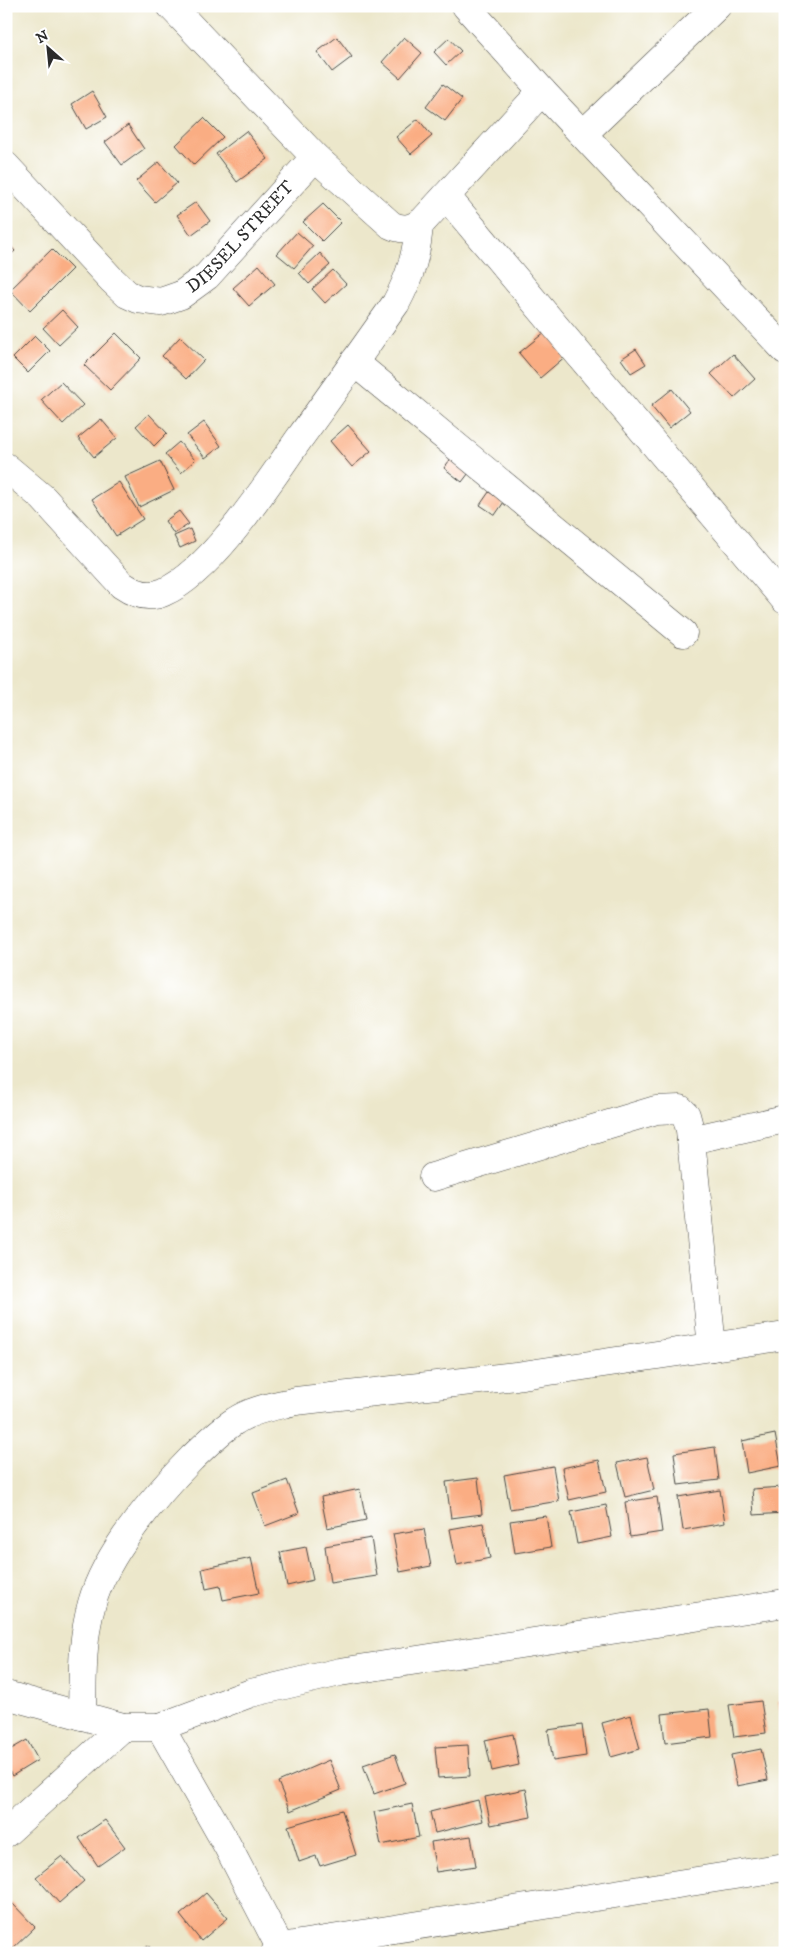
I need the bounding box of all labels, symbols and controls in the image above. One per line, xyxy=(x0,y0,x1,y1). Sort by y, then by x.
north arrow xyxy=(22,22,72,72)
text: N xyxy=(33,26,52,48)
street label: DIESEL STREET xyxy=(183,176,299,298)

